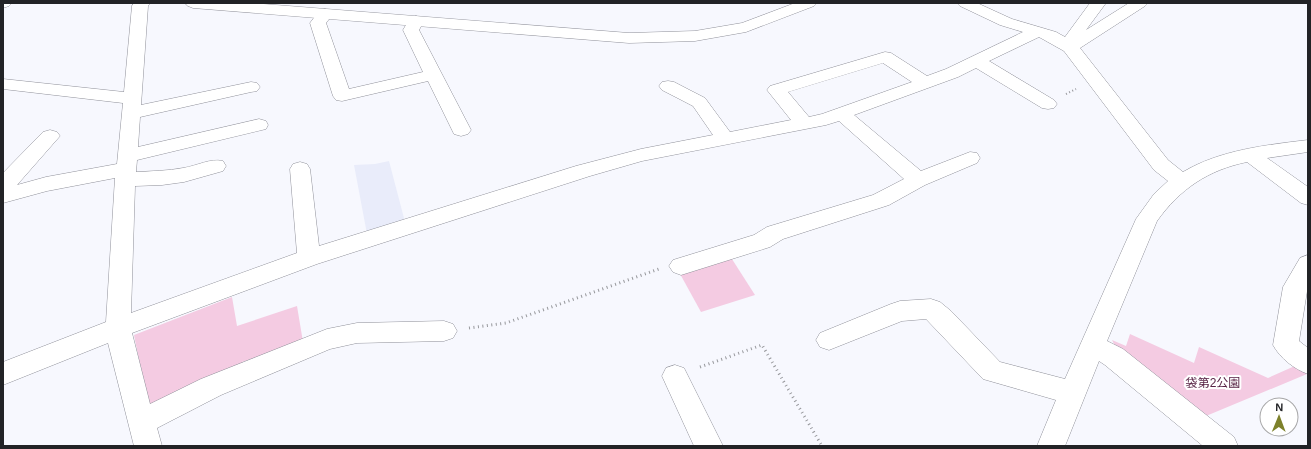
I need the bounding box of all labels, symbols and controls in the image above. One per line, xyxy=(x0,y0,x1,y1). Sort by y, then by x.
park label: 袋第2公園 xyxy=(1185,376,1240,390)
north arrow xyxy=(1259,397,1299,437)
text: N xyxy=(1275,401,1283,413)

